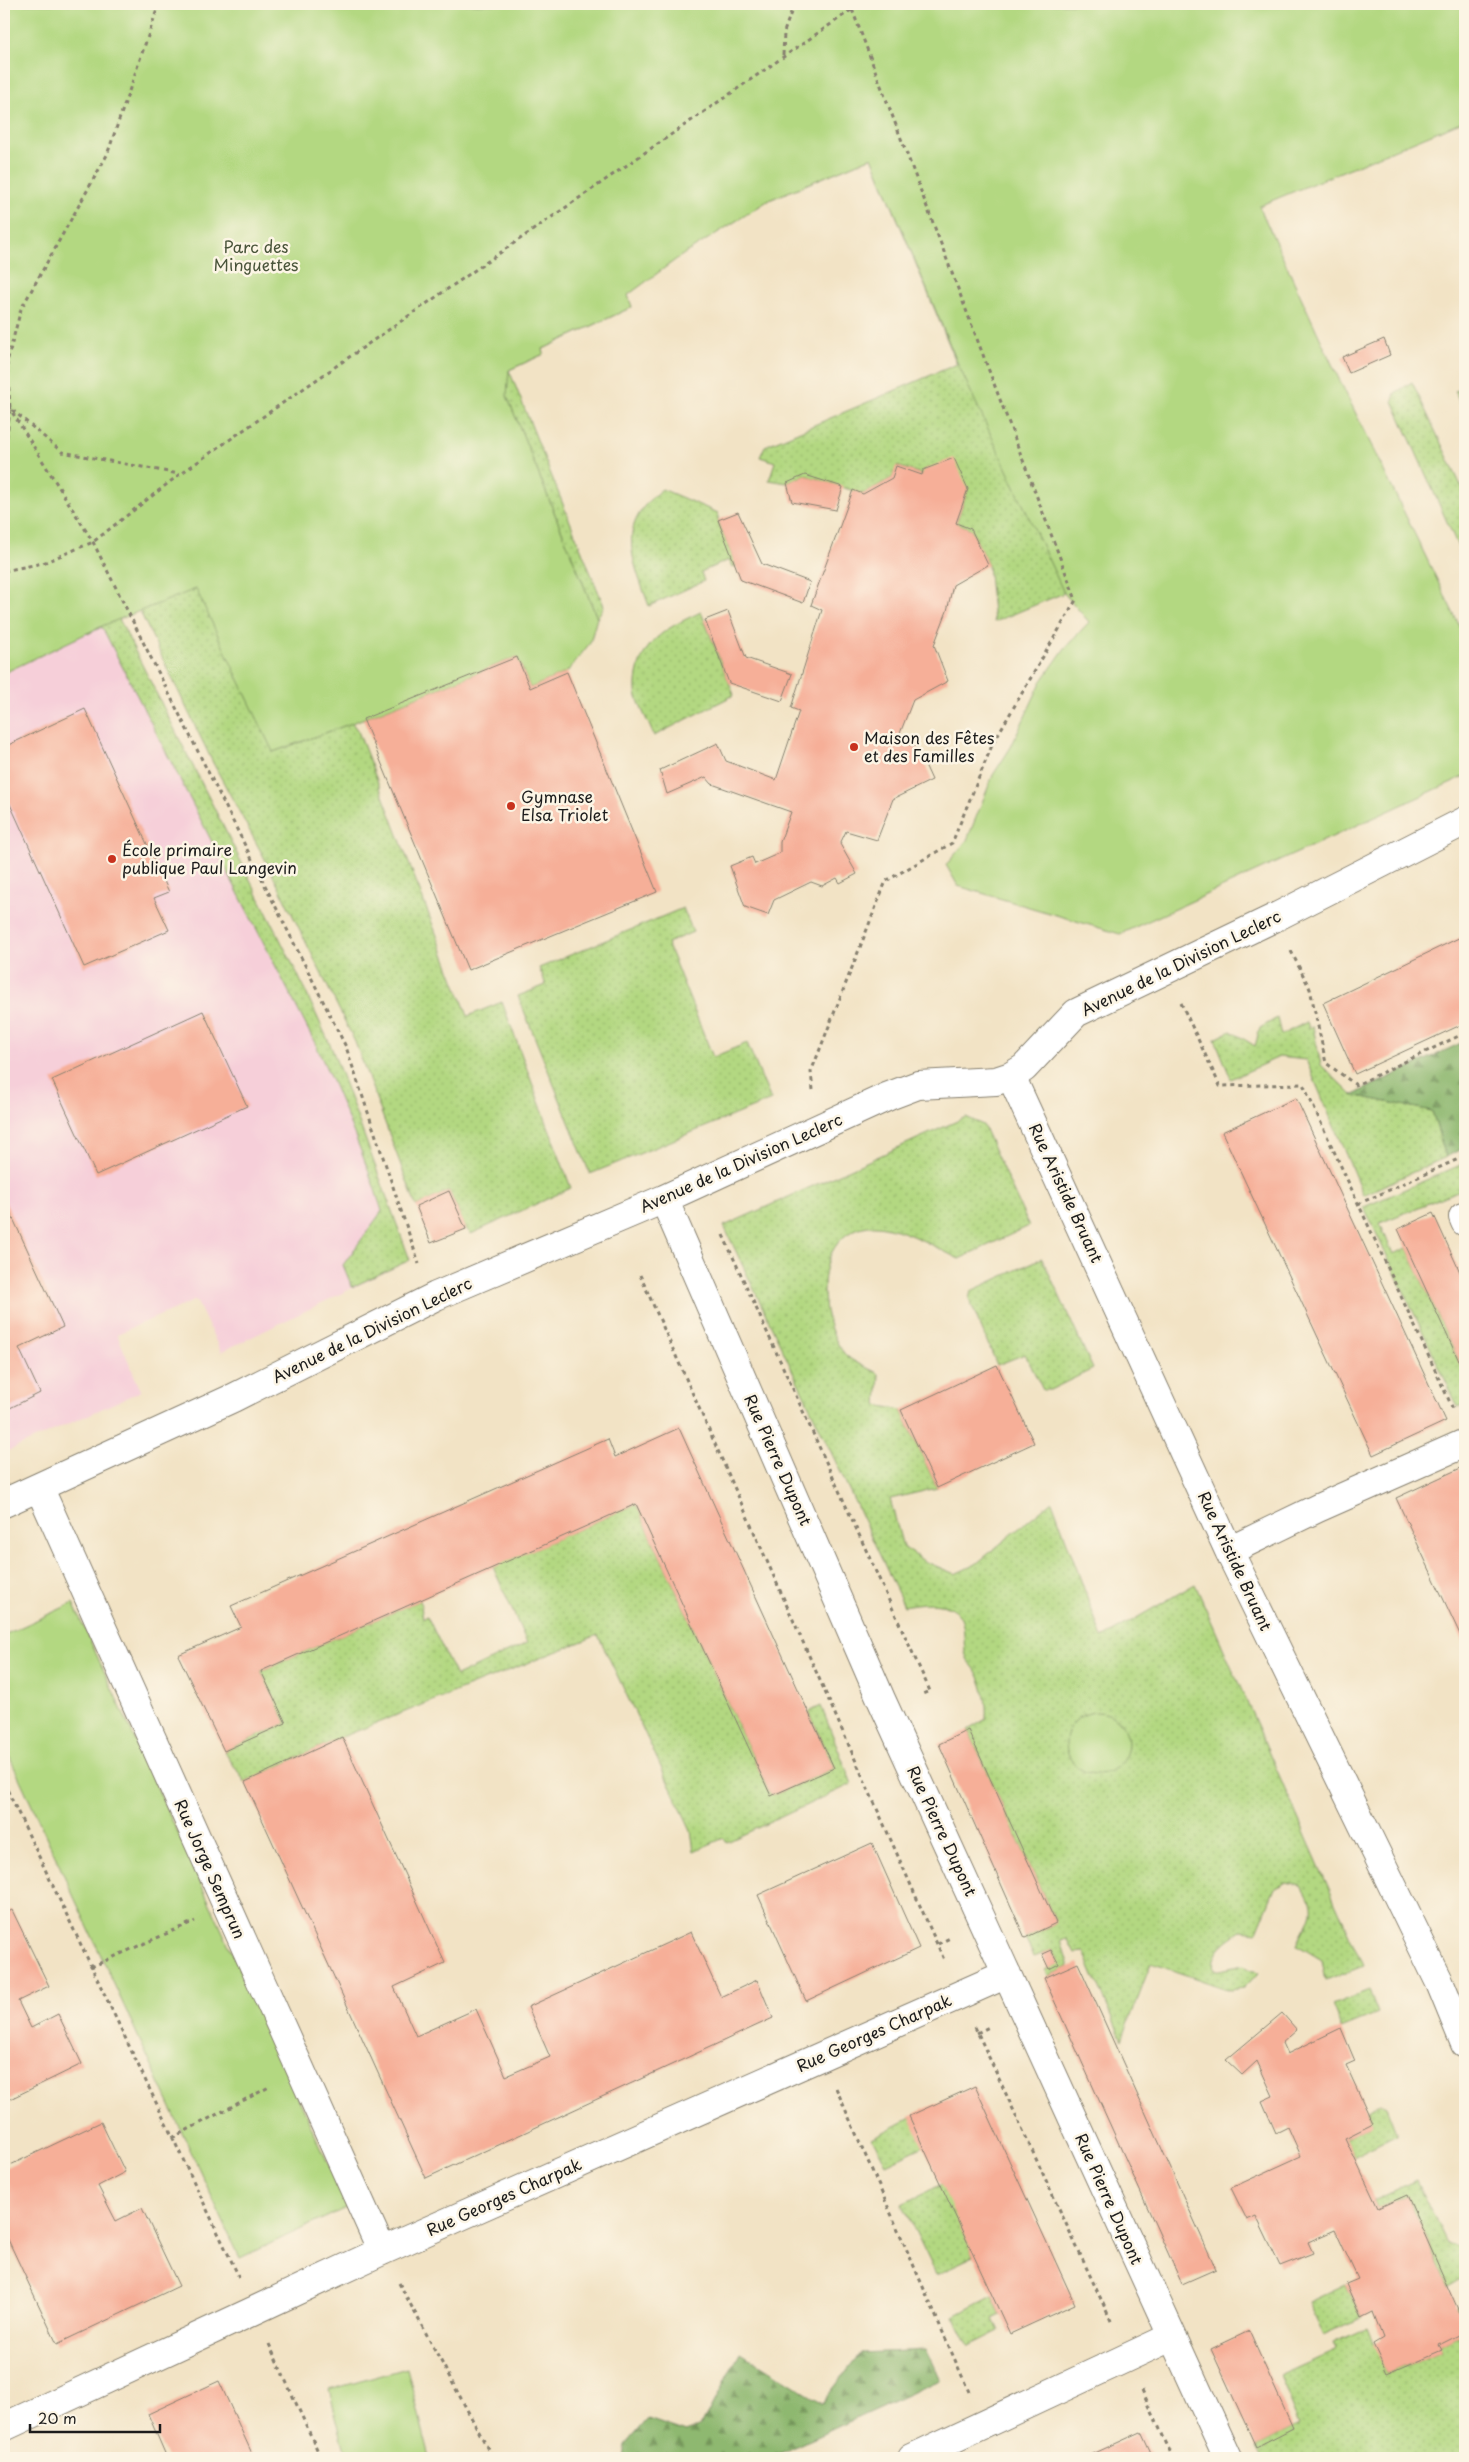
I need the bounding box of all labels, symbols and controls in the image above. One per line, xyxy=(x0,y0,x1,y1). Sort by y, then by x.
park label: Parc des Minguettes xyxy=(214,234,299,276)
place label: Maison des Fêtes et des Familles xyxy=(864,725,994,767)
marker: Maison des Fêtes et des Familles xyxy=(848,741,860,753)
place label: Gymnase Elsa Triolet xyxy=(521,784,609,826)
marker: Gymnase Elsa Triolet xyxy=(505,800,517,812)
place label: École primaire publique Paul Langevin xyxy=(122,837,297,879)
marker: École primaire publique Paul Langevin xyxy=(106,853,118,865)
street label: Avenue de la Division Leclerc xyxy=(1077,903,1284,1021)
street label: Avenue de la Division Leclerc xyxy=(636,1107,846,1218)
street label: Rue Aristide Bruant xyxy=(1024,1119,1110,1267)
street label: Avenue de la Division Leclerc xyxy=(268,1270,475,1388)
street label: Rue Pierre Dupont xyxy=(739,1390,819,1530)
street label: Rue Aristide Bruant xyxy=(1193,1487,1279,1635)
street label: Rue Pierre Dupont xyxy=(902,1761,984,1900)
street label: Rue Jorge Semprun xyxy=(169,1795,252,1942)
street label: Rue Georges Charpak xyxy=(792,1987,955,2077)
street label: Rue Pierre Dupont xyxy=(1070,2129,1150,2269)
street label: Rue Georges Charpak xyxy=(422,2151,585,2241)
scale bar xyxy=(30,2402,160,2434)
text: 20 m xyxy=(38,2406,77,2429)

